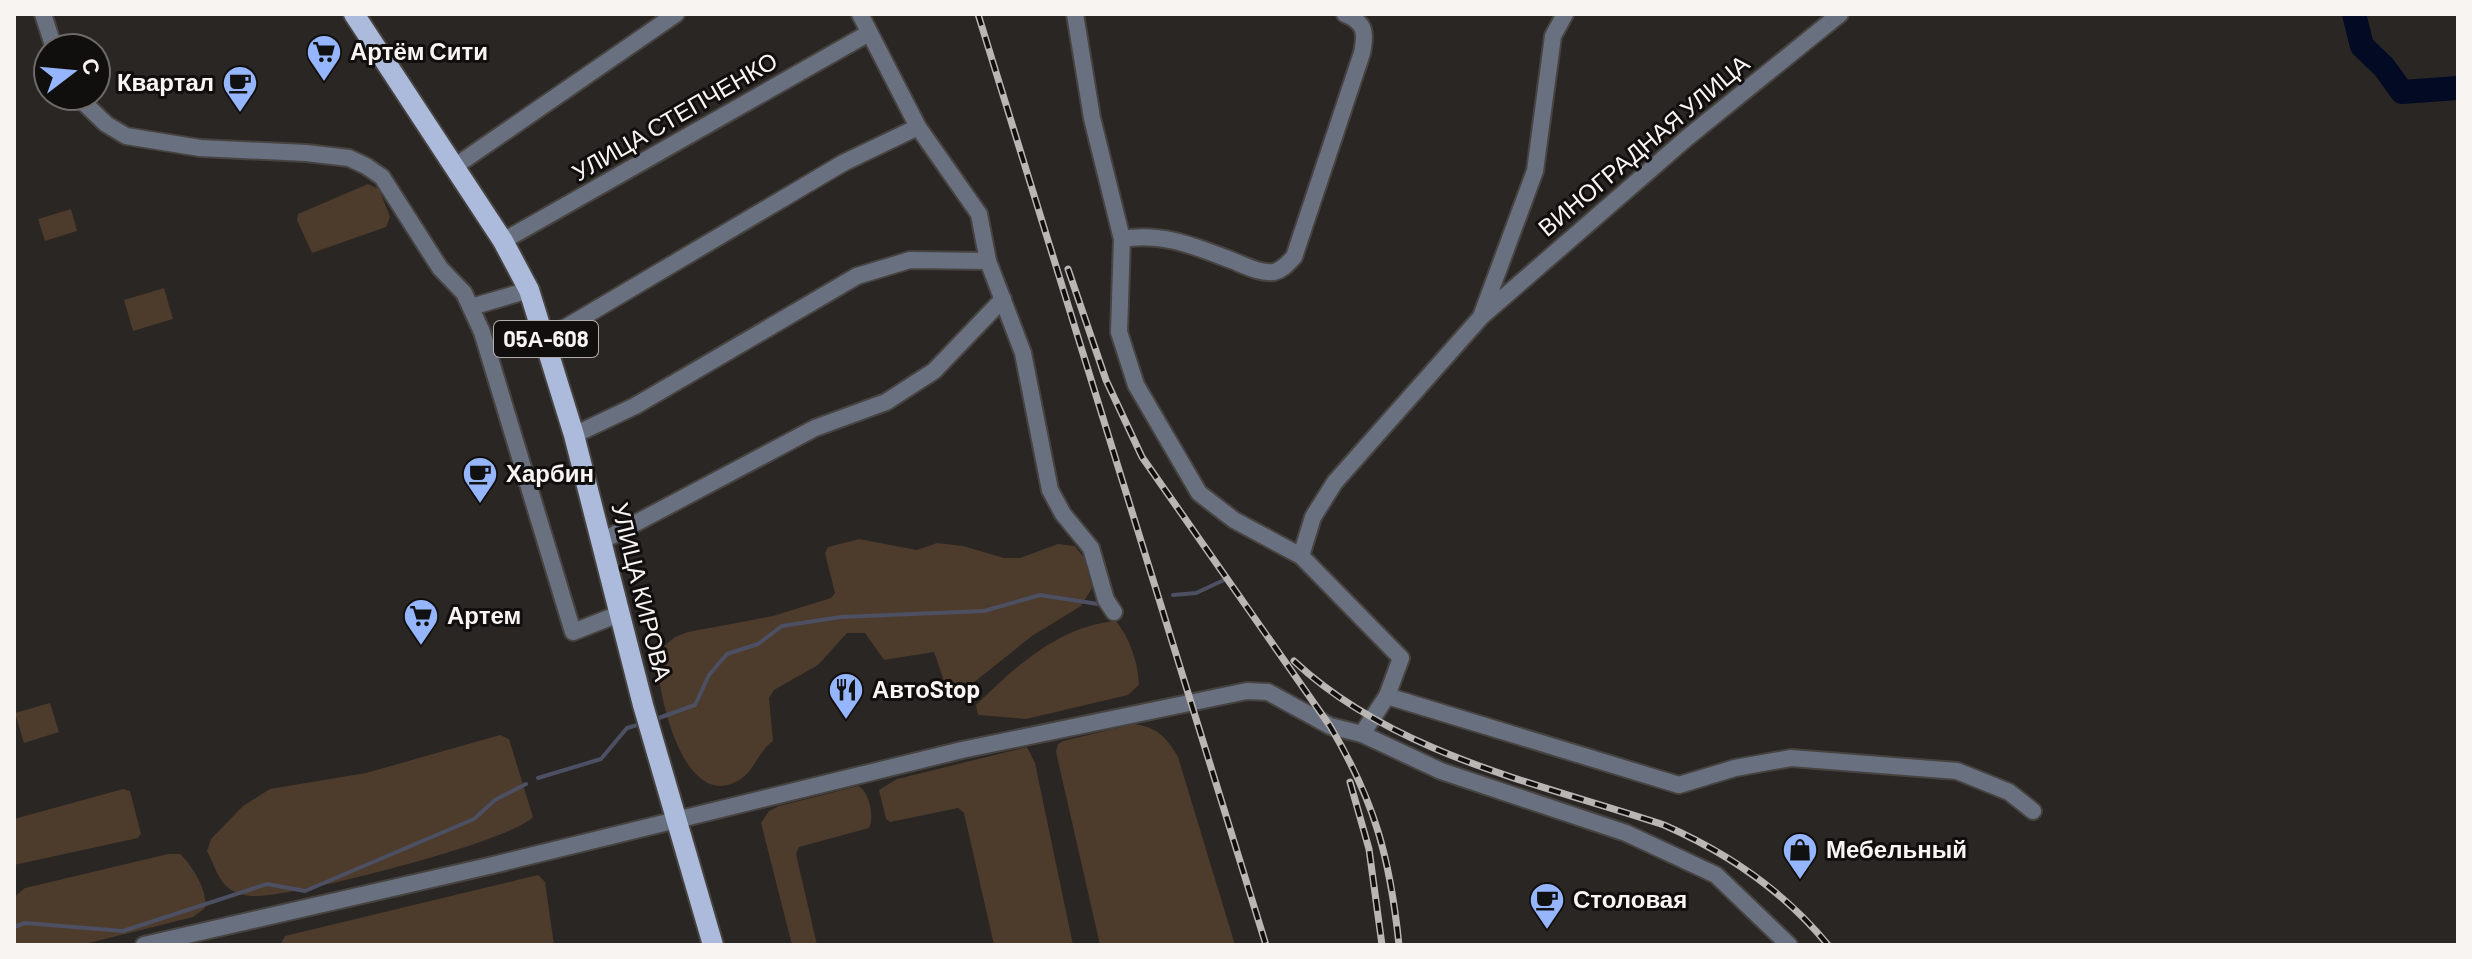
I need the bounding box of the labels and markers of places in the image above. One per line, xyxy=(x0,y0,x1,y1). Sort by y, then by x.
supermarket icon: Артём Сити xyxy=(305,33,343,83)
place label: Артём Сити xyxy=(350,36,488,65)
cafe icon: Квартал xyxy=(221,64,259,114)
place label: Квартал xyxy=(117,67,214,96)
cafe icon: Харбин xyxy=(461,455,499,505)
place label: Харбин xyxy=(506,458,594,487)
supermarket icon: Артем xyxy=(402,597,440,647)
place label: Артем xyxy=(447,600,521,629)
restaurant icon: АвтоStop xyxy=(827,671,865,721)
place label: АвтоStop xyxy=(872,674,980,703)
shop icon: Мебельный xyxy=(1781,831,1819,881)
place label: Мебельный xyxy=(1826,834,1967,863)
cafe icon: Столовая xyxy=(1528,881,1566,931)
place label: Столовая xyxy=(1573,884,1687,913)

